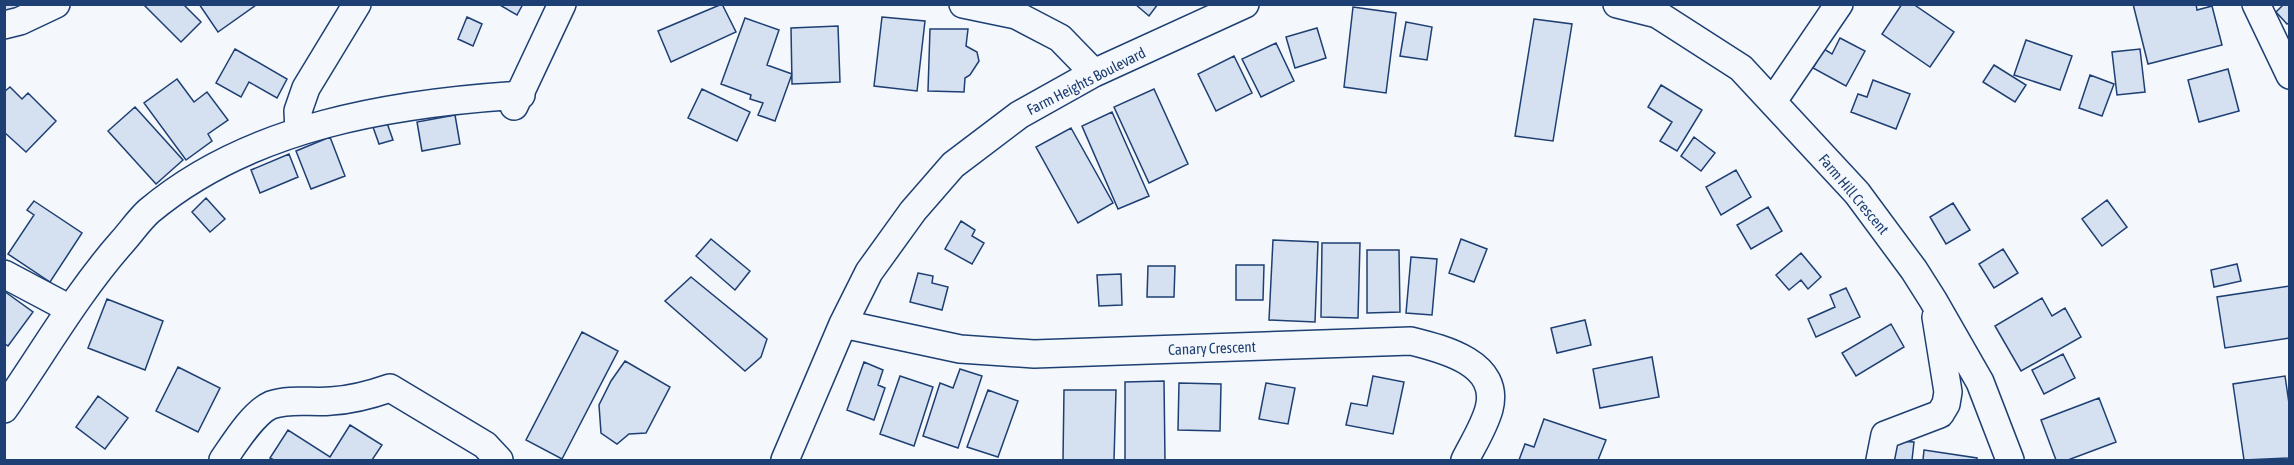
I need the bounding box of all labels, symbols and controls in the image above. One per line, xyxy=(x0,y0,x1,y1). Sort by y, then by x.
street label: Farm Heights Boulevard xyxy=(1024,44,1148,118)
street label: Farm Hill Crescent xyxy=(1816,150,1892,238)
street label: Canary Crescent xyxy=(1168,338,1256,358)

